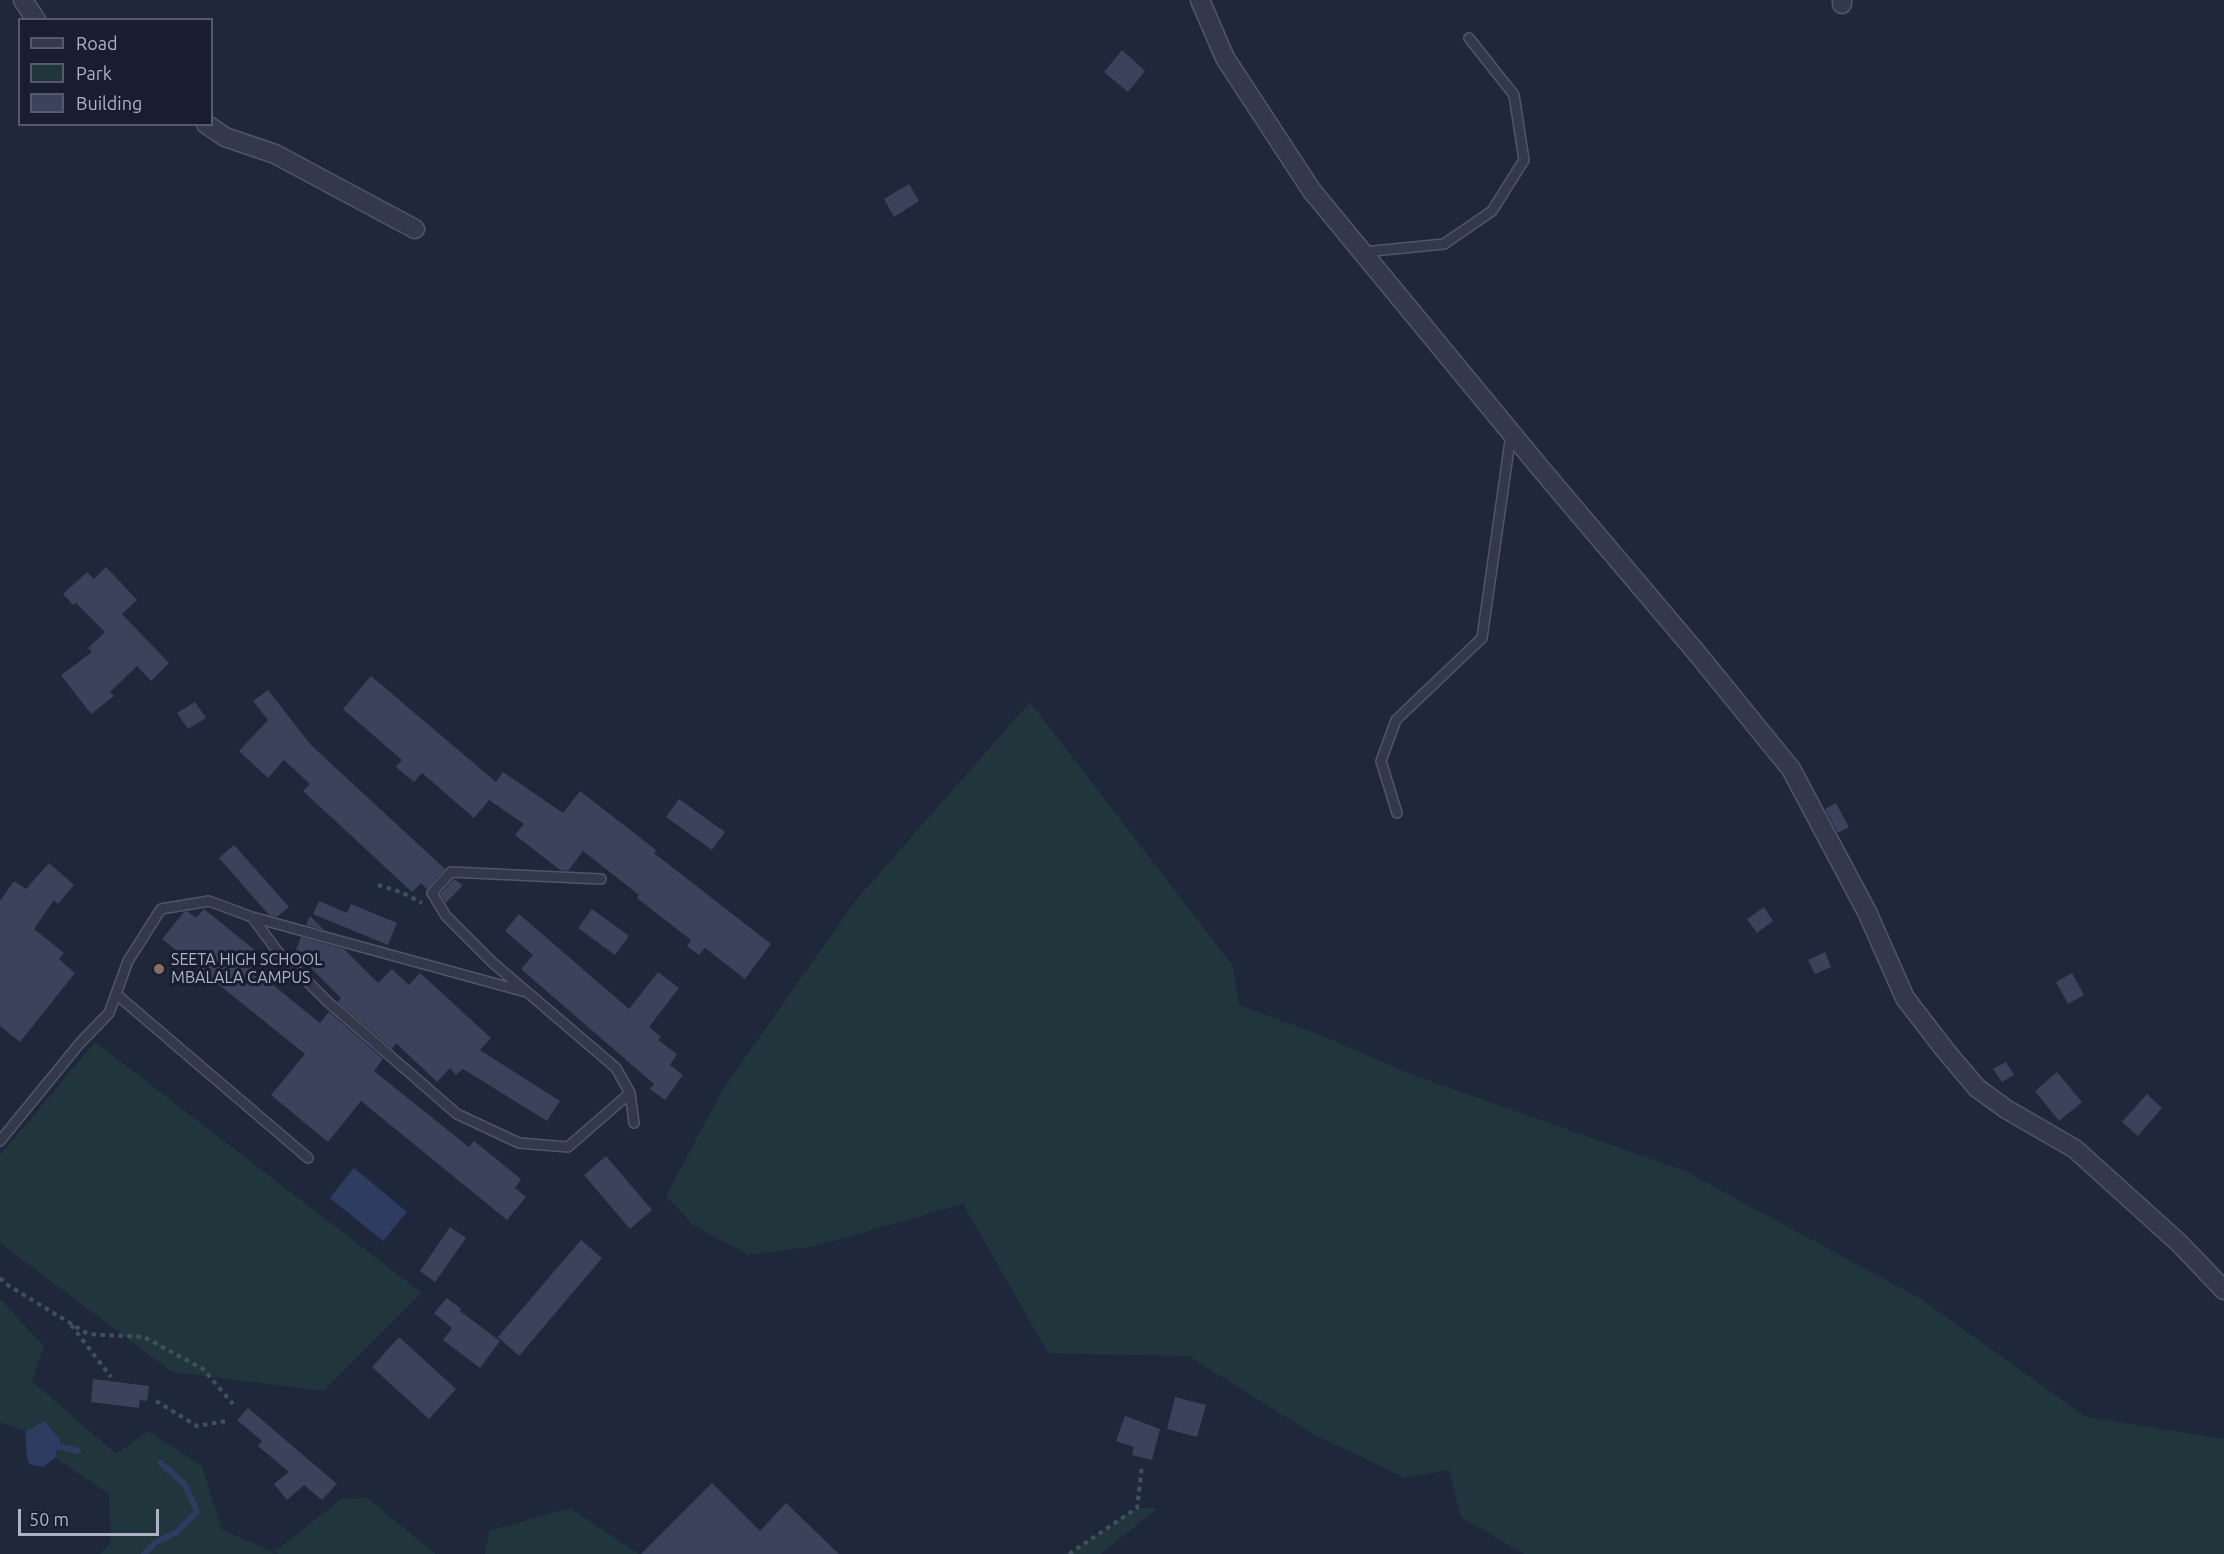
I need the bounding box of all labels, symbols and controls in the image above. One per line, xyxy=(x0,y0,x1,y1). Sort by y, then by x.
legend xyxy=(18,18,213,126)
text: Road xyxy=(76,33,118,53)
text: Park xyxy=(76,63,112,83)
text: Building xyxy=(76,93,142,113)
place label: SEETA HIGH SCHOOL MBALALA CAMPUS xyxy=(171,950,322,988)
marker: SEETA HIGH SCHOOL MBALALA CAMPUS xyxy=(152,962,166,976)
scale bar xyxy=(21,1497,162,1535)
text: 50 m xyxy=(29,1509,69,1529)

